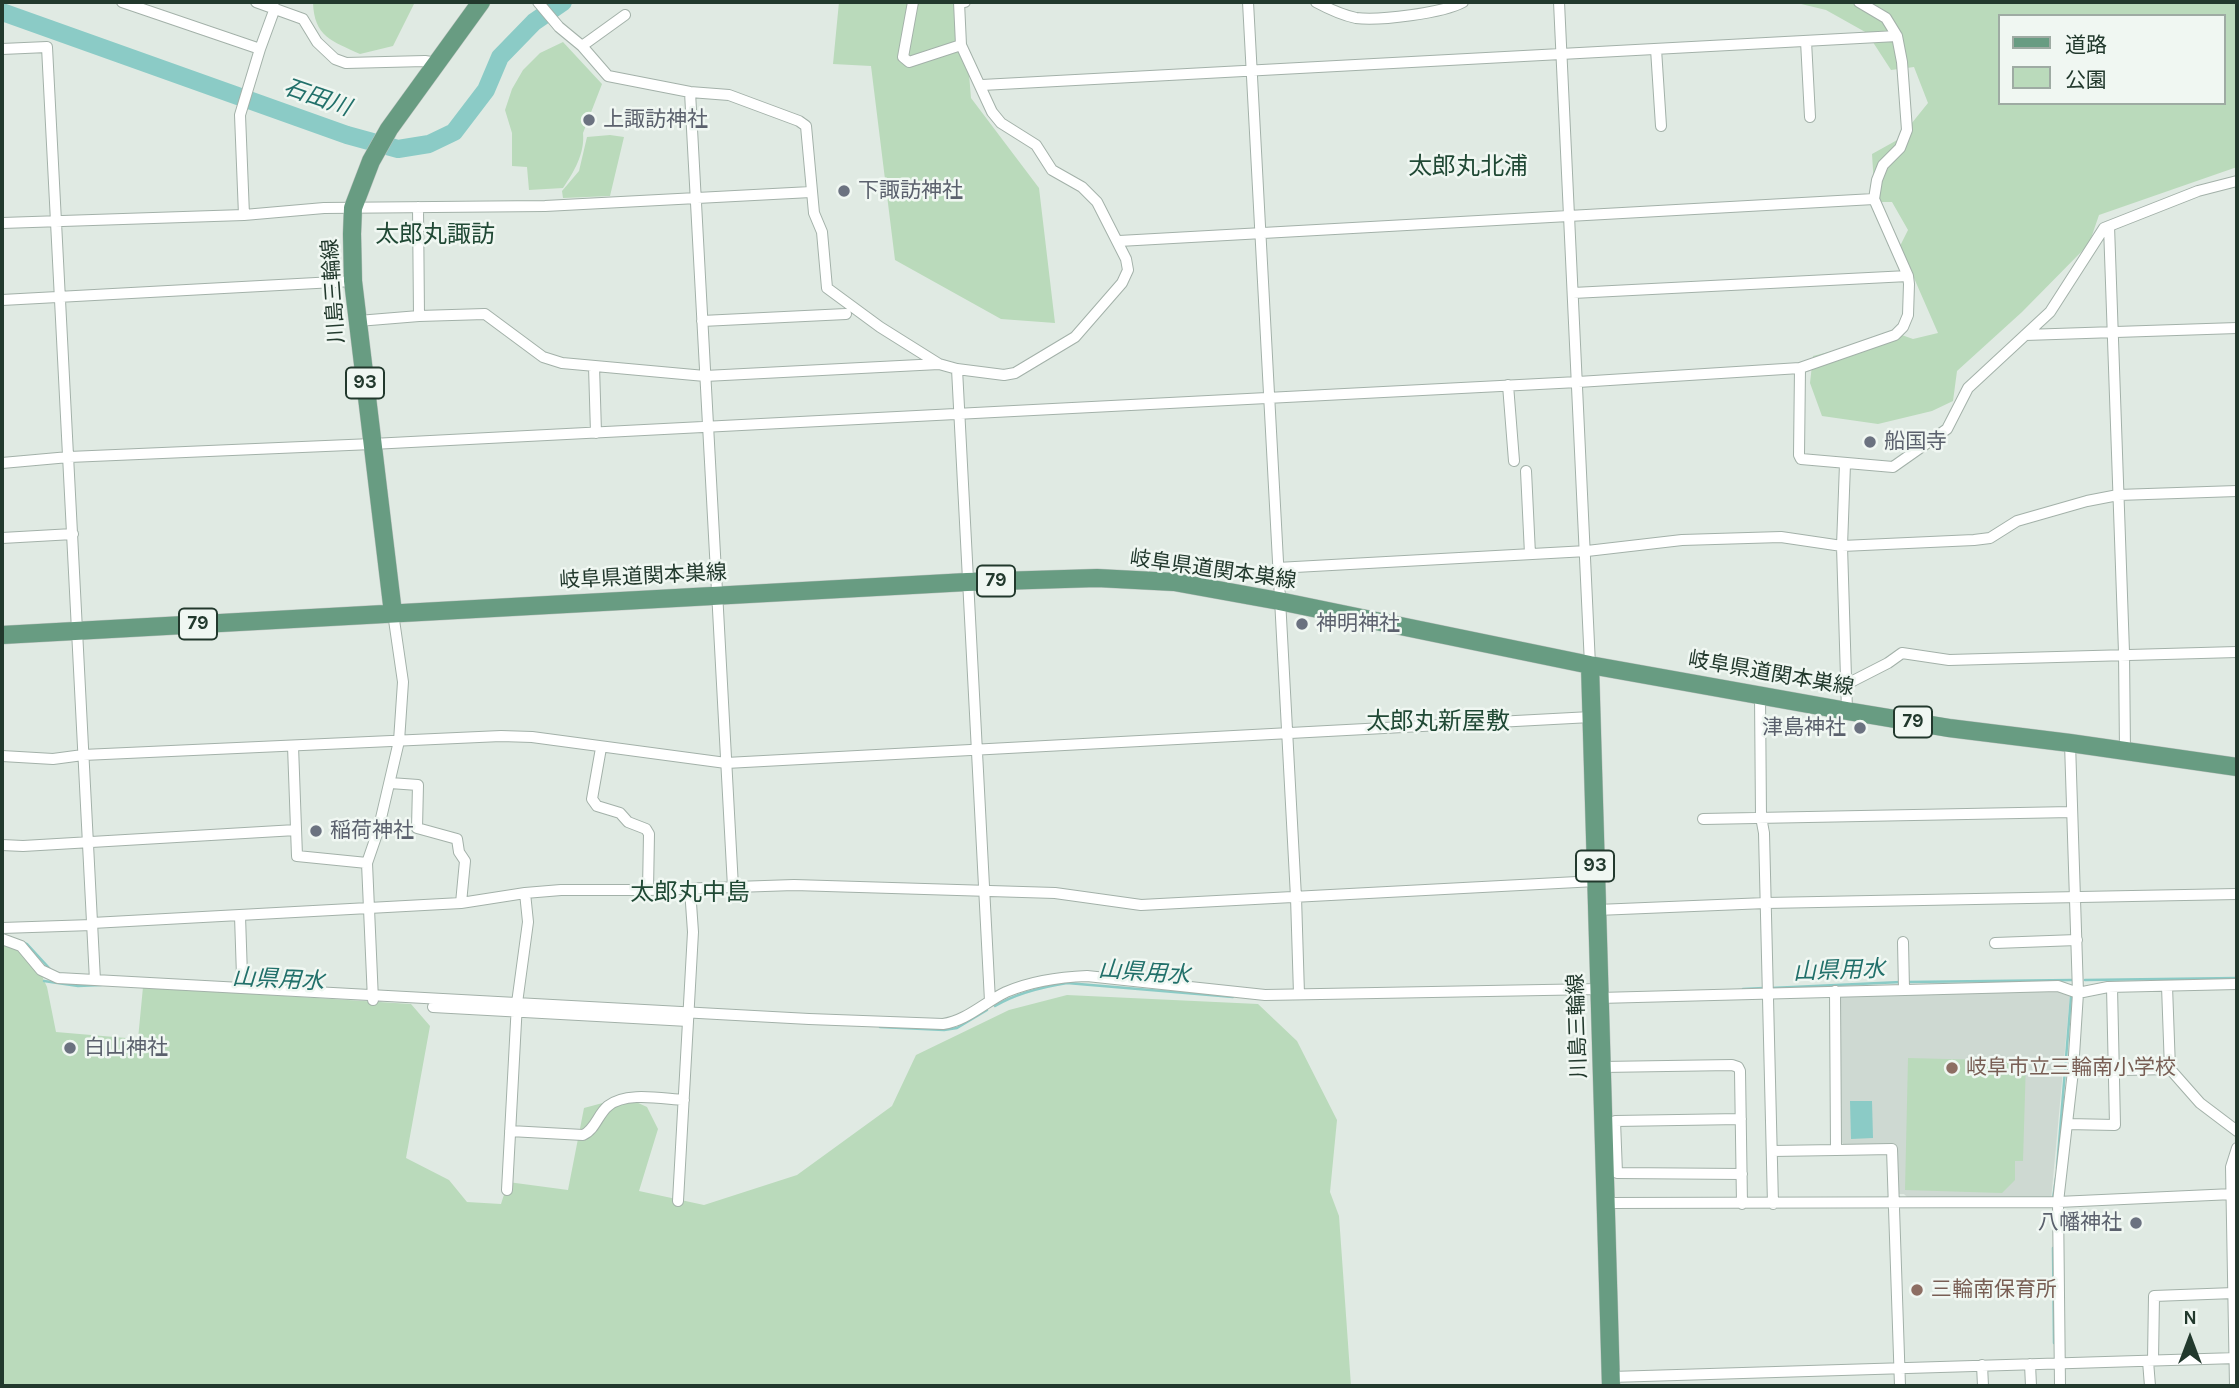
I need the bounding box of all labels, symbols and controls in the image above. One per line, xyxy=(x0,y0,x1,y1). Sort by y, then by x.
legend xyxy=(1997,14,2225,105)
text: 道路 xyxy=(2065,33,2107,57)
text: 公園 xyxy=(2065,68,2107,92)
water label: 石田川 xyxy=(280,74,354,122)
place label: 上諏訪神社 xyxy=(603,107,708,133)
marker: 上諏訪神社 xyxy=(581,112,597,128)
district label: 太郎丸北浦 xyxy=(1408,153,1528,181)
place label: 下諏訪神社 xyxy=(858,178,963,204)
marker: 下諏訪神社 xyxy=(836,183,852,199)
district label: 太郎丸諏訪 xyxy=(375,221,495,249)
street label: 川島三輪線 xyxy=(318,238,350,344)
road number: 93 xyxy=(346,368,384,398)
place label: 船国寺 xyxy=(1884,429,1947,455)
marker: 船国寺 xyxy=(1862,434,1878,450)
street label: 岐阜県道関本巣線 xyxy=(1128,546,1298,594)
street label: 岐阜県道関本巣線 xyxy=(558,560,728,594)
road number: 79 xyxy=(977,566,1015,596)
road number: 79 xyxy=(179,608,217,639)
place label: 神明神社 xyxy=(1316,611,1400,637)
marker: 神明神社 xyxy=(1294,616,1310,632)
street label: 岐阜県道関本巣線 xyxy=(1686,647,1856,701)
road number: 79 xyxy=(1894,706,1932,737)
district label: 太郎丸新屋敷 xyxy=(1366,708,1510,736)
place label: 津島神社 xyxy=(1762,715,1846,741)
marker: 津島神社 xyxy=(1852,720,1868,736)
place label: 稲荷神社 xyxy=(330,818,414,844)
marker: 稲荷神社 xyxy=(308,823,324,839)
road number: 93 xyxy=(1576,850,1614,881)
district label: 太郎丸中島 xyxy=(630,879,750,907)
water label: 山県用水 xyxy=(1097,956,1191,990)
water label: 山県用水 xyxy=(1793,956,1885,986)
water label: 山県用水 xyxy=(231,964,325,996)
street label: 川島三輪線 xyxy=(1564,973,1592,1079)
place label: 白山神社 xyxy=(84,1035,168,1061)
marker: 白山神社 xyxy=(62,1040,78,1056)
place label: 岐阜市立三輪南小学校 xyxy=(1966,1055,2176,1081)
marker: 岐阜市立三輪南小学校 xyxy=(1944,1060,1960,1076)
place label: 八幡神社 xyxy=(2038,1210,2122,1236)
marker: 八幡神社 xyxy=(2128,1215,2144,1231)
place label: 三輪南保育所 xyxy=(1931,1277,2057,1303)
marker: 三輪南保育所 xyxy=(1909,1282,1925,1298)
north arrow xyxy=(2155,1304,2225,1374)
text: N xyxy=(2183,1307,2197,1329)

